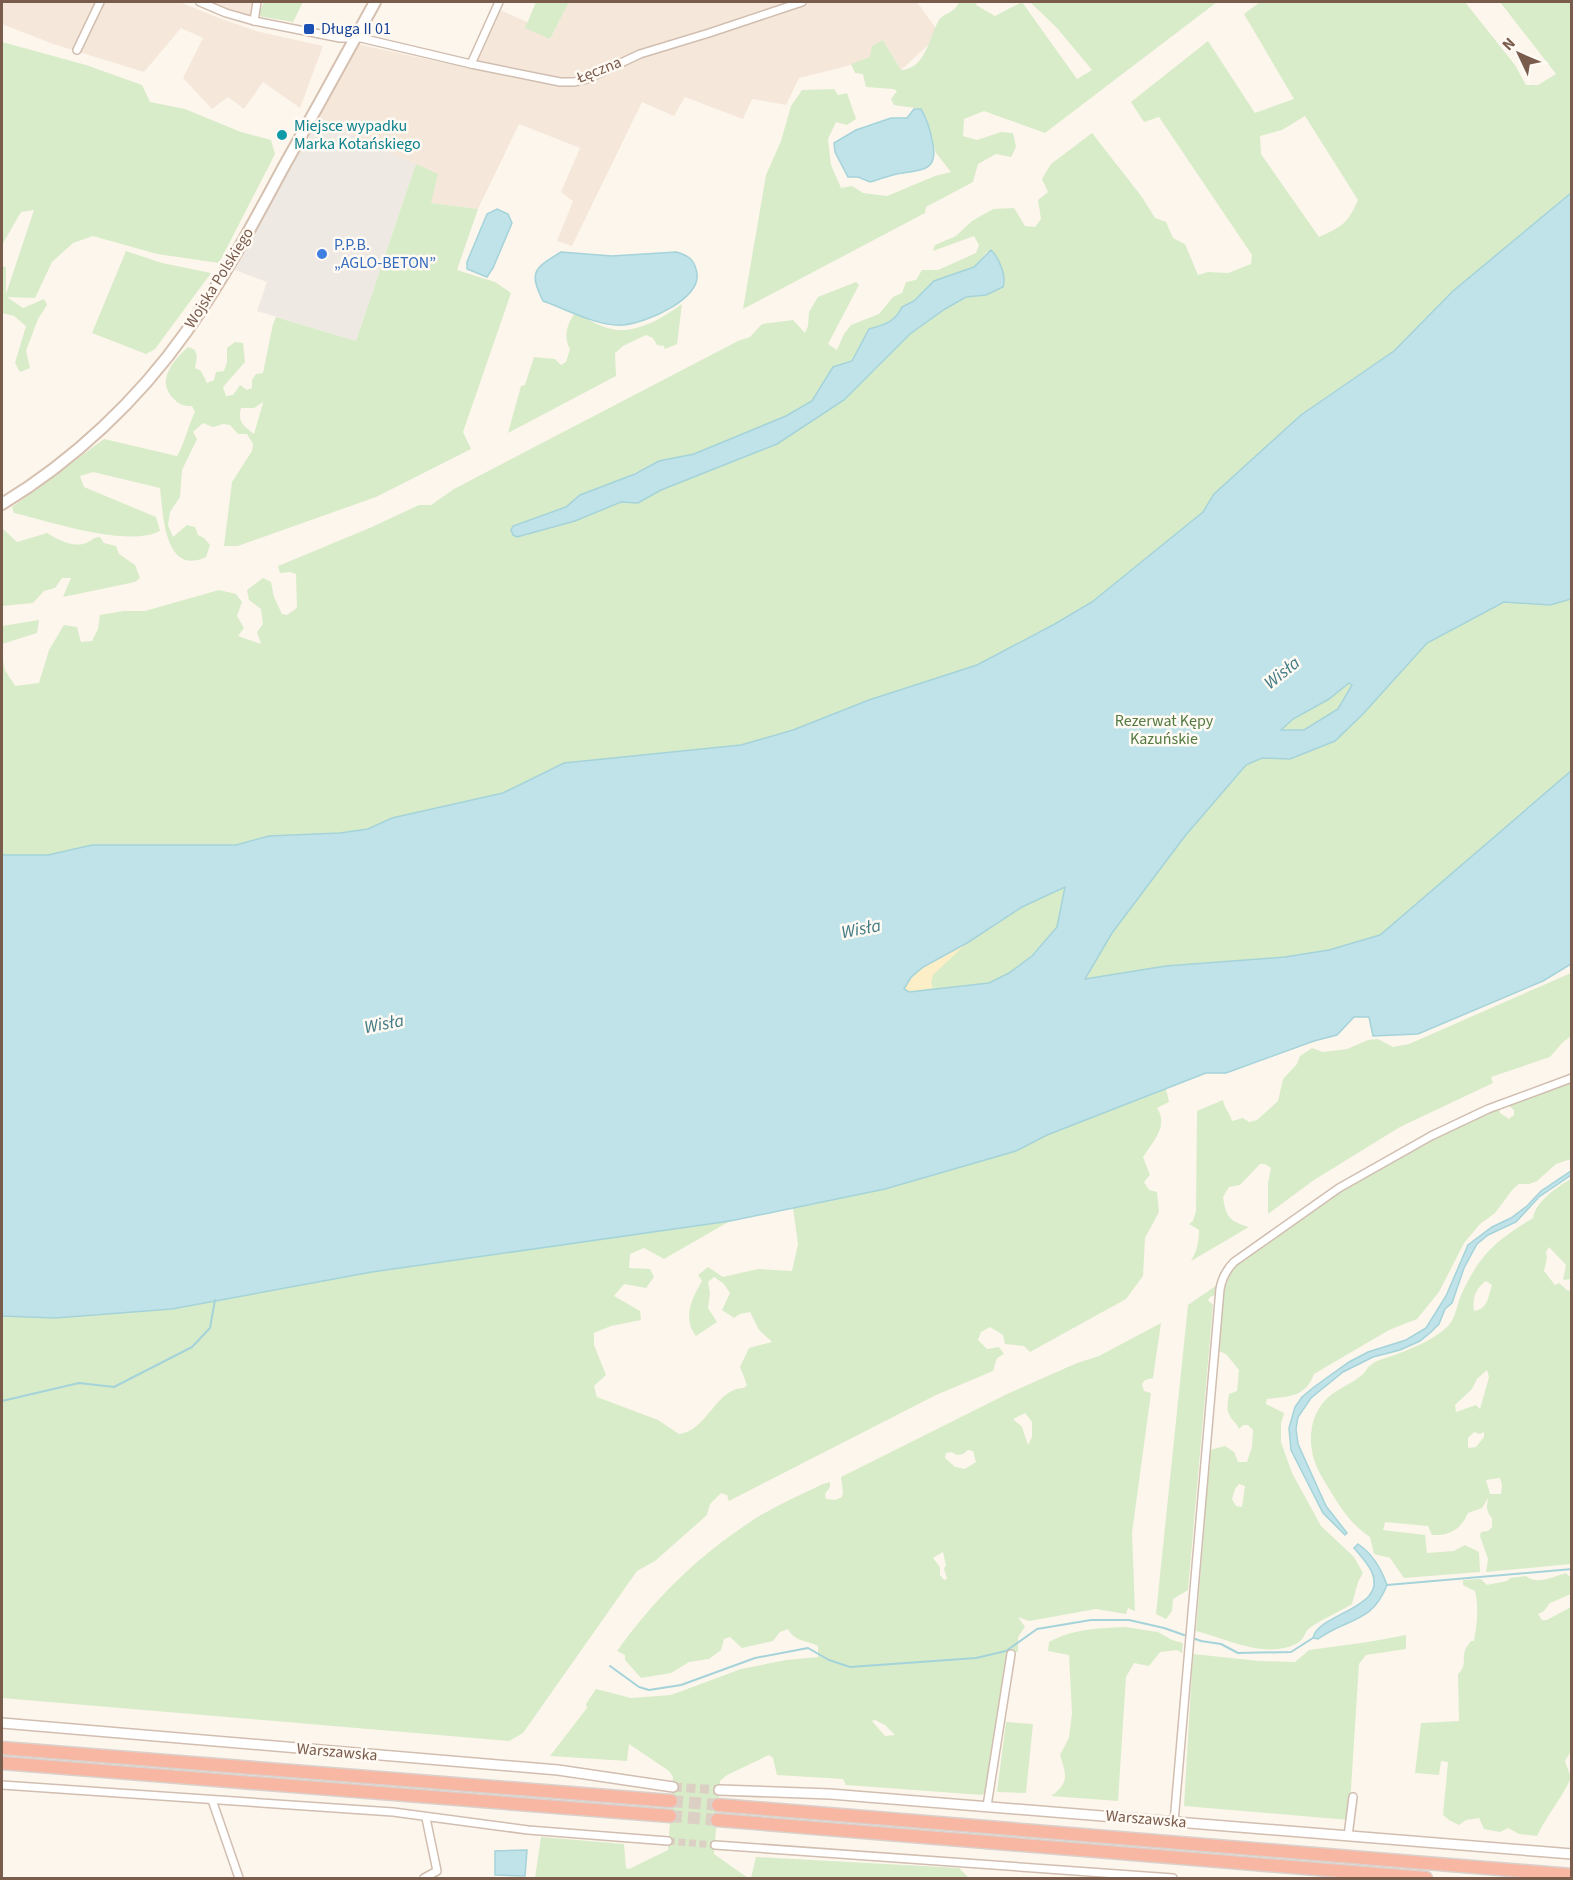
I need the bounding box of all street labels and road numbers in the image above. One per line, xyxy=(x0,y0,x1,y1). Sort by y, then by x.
street label: Łęczna xyxy=(572,51,625,89)
street label: Wojska Polskiego xyxy=(179,223,259,333)
street label: Warszawska xyxy=(296,1738,378,1766)
street label: Warszawska xyxy=(1105,1805,1187,1833)

